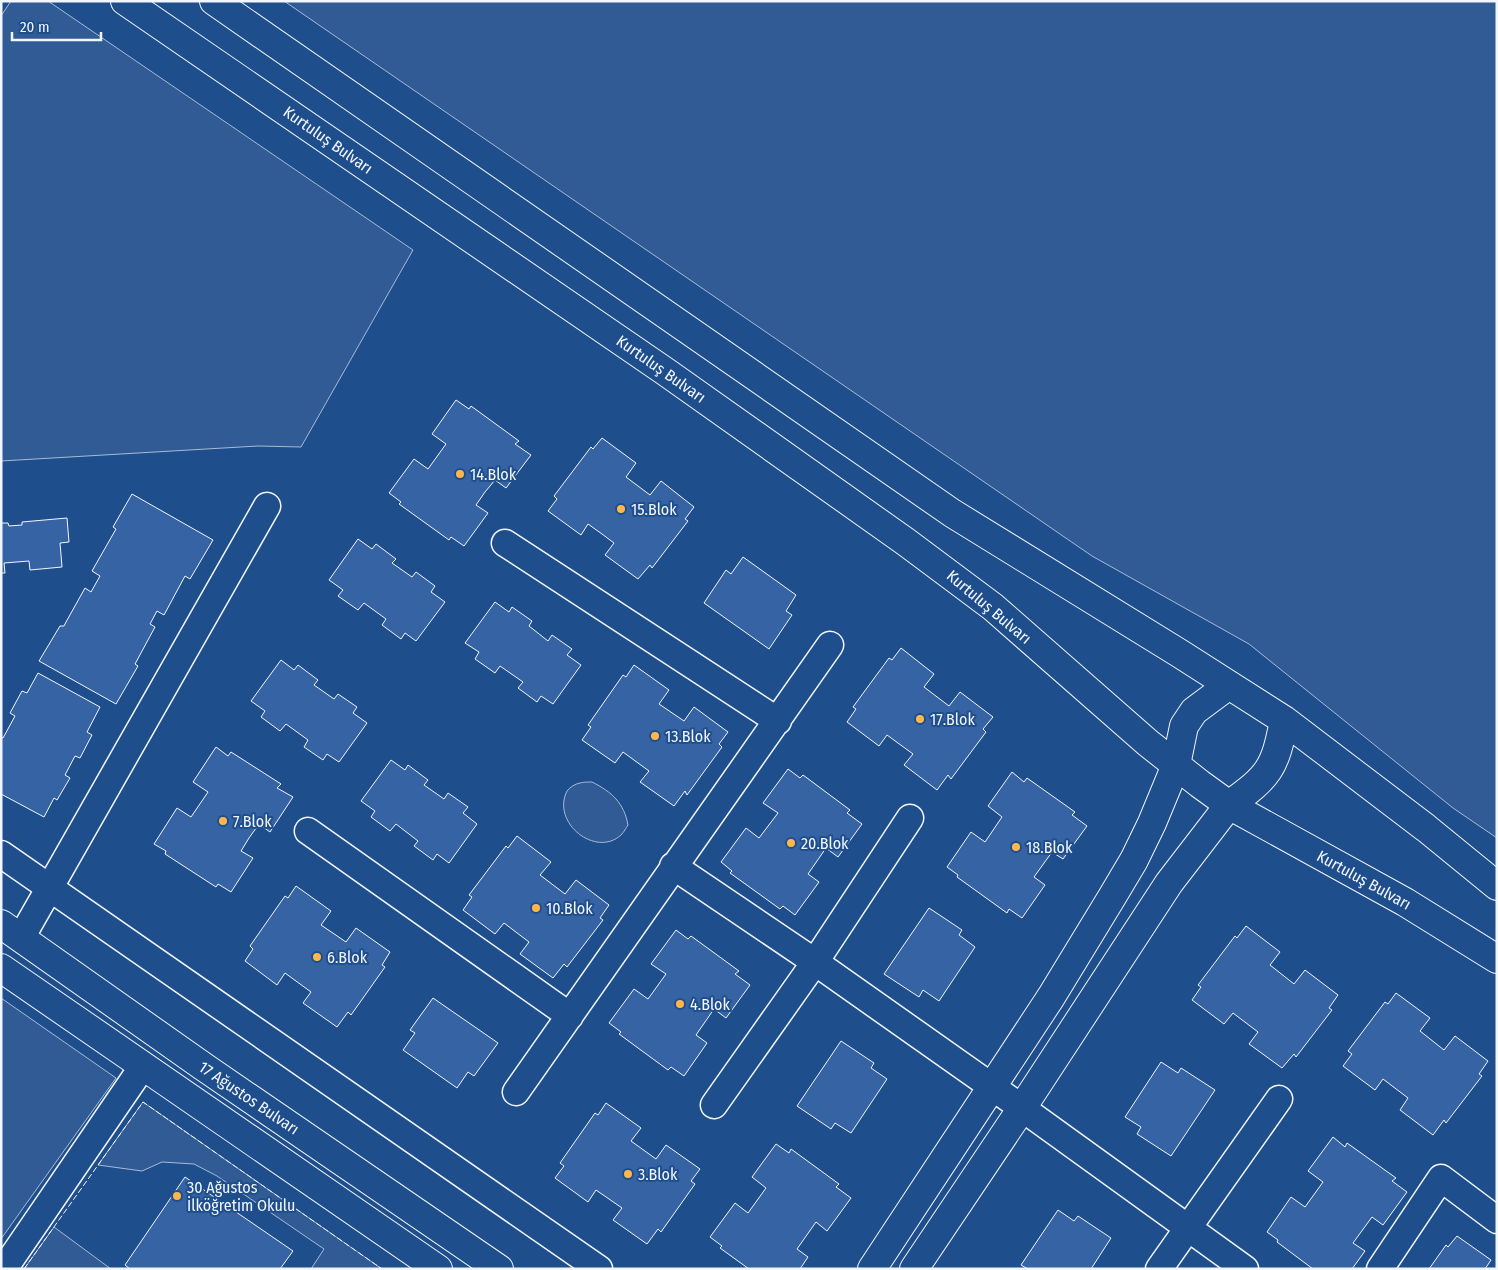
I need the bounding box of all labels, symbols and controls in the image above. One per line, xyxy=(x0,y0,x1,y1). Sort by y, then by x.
scale bar xyxy=(12,10,101,42)
text: 20 m xyxy=(20,18,50,36)
street label: Kurtuluş Bulvarı xyxy=(280,102,376,178)
street label: Kurtuluş Bulvarı xyxy=(613,331,709,407)
place label: 14.Blok xyxy=(470,465,517,484)
marker: 14.Blok xyxy=(454,468,466,480)
place label: 15.Blok xyxy=(631,500,677,519)
marker: 15.Blok xyxy=(615,503,627,515)
street label: Kurtuluş Bulvarı xyxy=(943,566,1035,648)
place label: 17.Blok xyxy=(930,710,975,729)
marker: 17.Blok xyxy=(914,713,926,725)
place label: 13.Blok xyxy=(665,727,711,746)
marker: 13.Blok xyxy=(649,730,661,742)
place label: 7.Blok xyxy=(233,812,272,831)
marker: 7.Blok xyxy=(217,815,229,827)
place label: 20.Blok xyxy=(801,834,849,853)
marker: 20.Blok xyxy=(785,837,797,849)
place label: 18.Blok xyxy=(1026,838,1073,857)
marker: 18.Blok xyxy=(1010,841,1022,853)
street label: Kurtuluş Bulvarı xyxy=(1314,846,1414,914)
place label: 10.Blok xyxy=(546,899,593,918)
marker: 10.Blok xyxy=(530,902,542,914)
place label: 6.Blok xyxy=(327,948,368,967)
marker: 6.Blok xyxy=(311,951,323,963)
place label: 4.Blok xyxy=(690,995,730,1014)
marker: 4.Blok xyxy=(674,998,686,1010)
street label: 17 Ağustos Bulvarı xyxy=(195,1057,303,1139)
place label: 3.Blok xyxy=(638,1165,678,1184)
marker: 3.Blok xyxy=(622,1168,634,1180)
place label: 30 Ağustos İlköğretim Okulu xyxy=(187,1178,295,1215)
marker: 30 Ağustos İlköğretim Okulu xyxy=(171,1190,183,1202)

